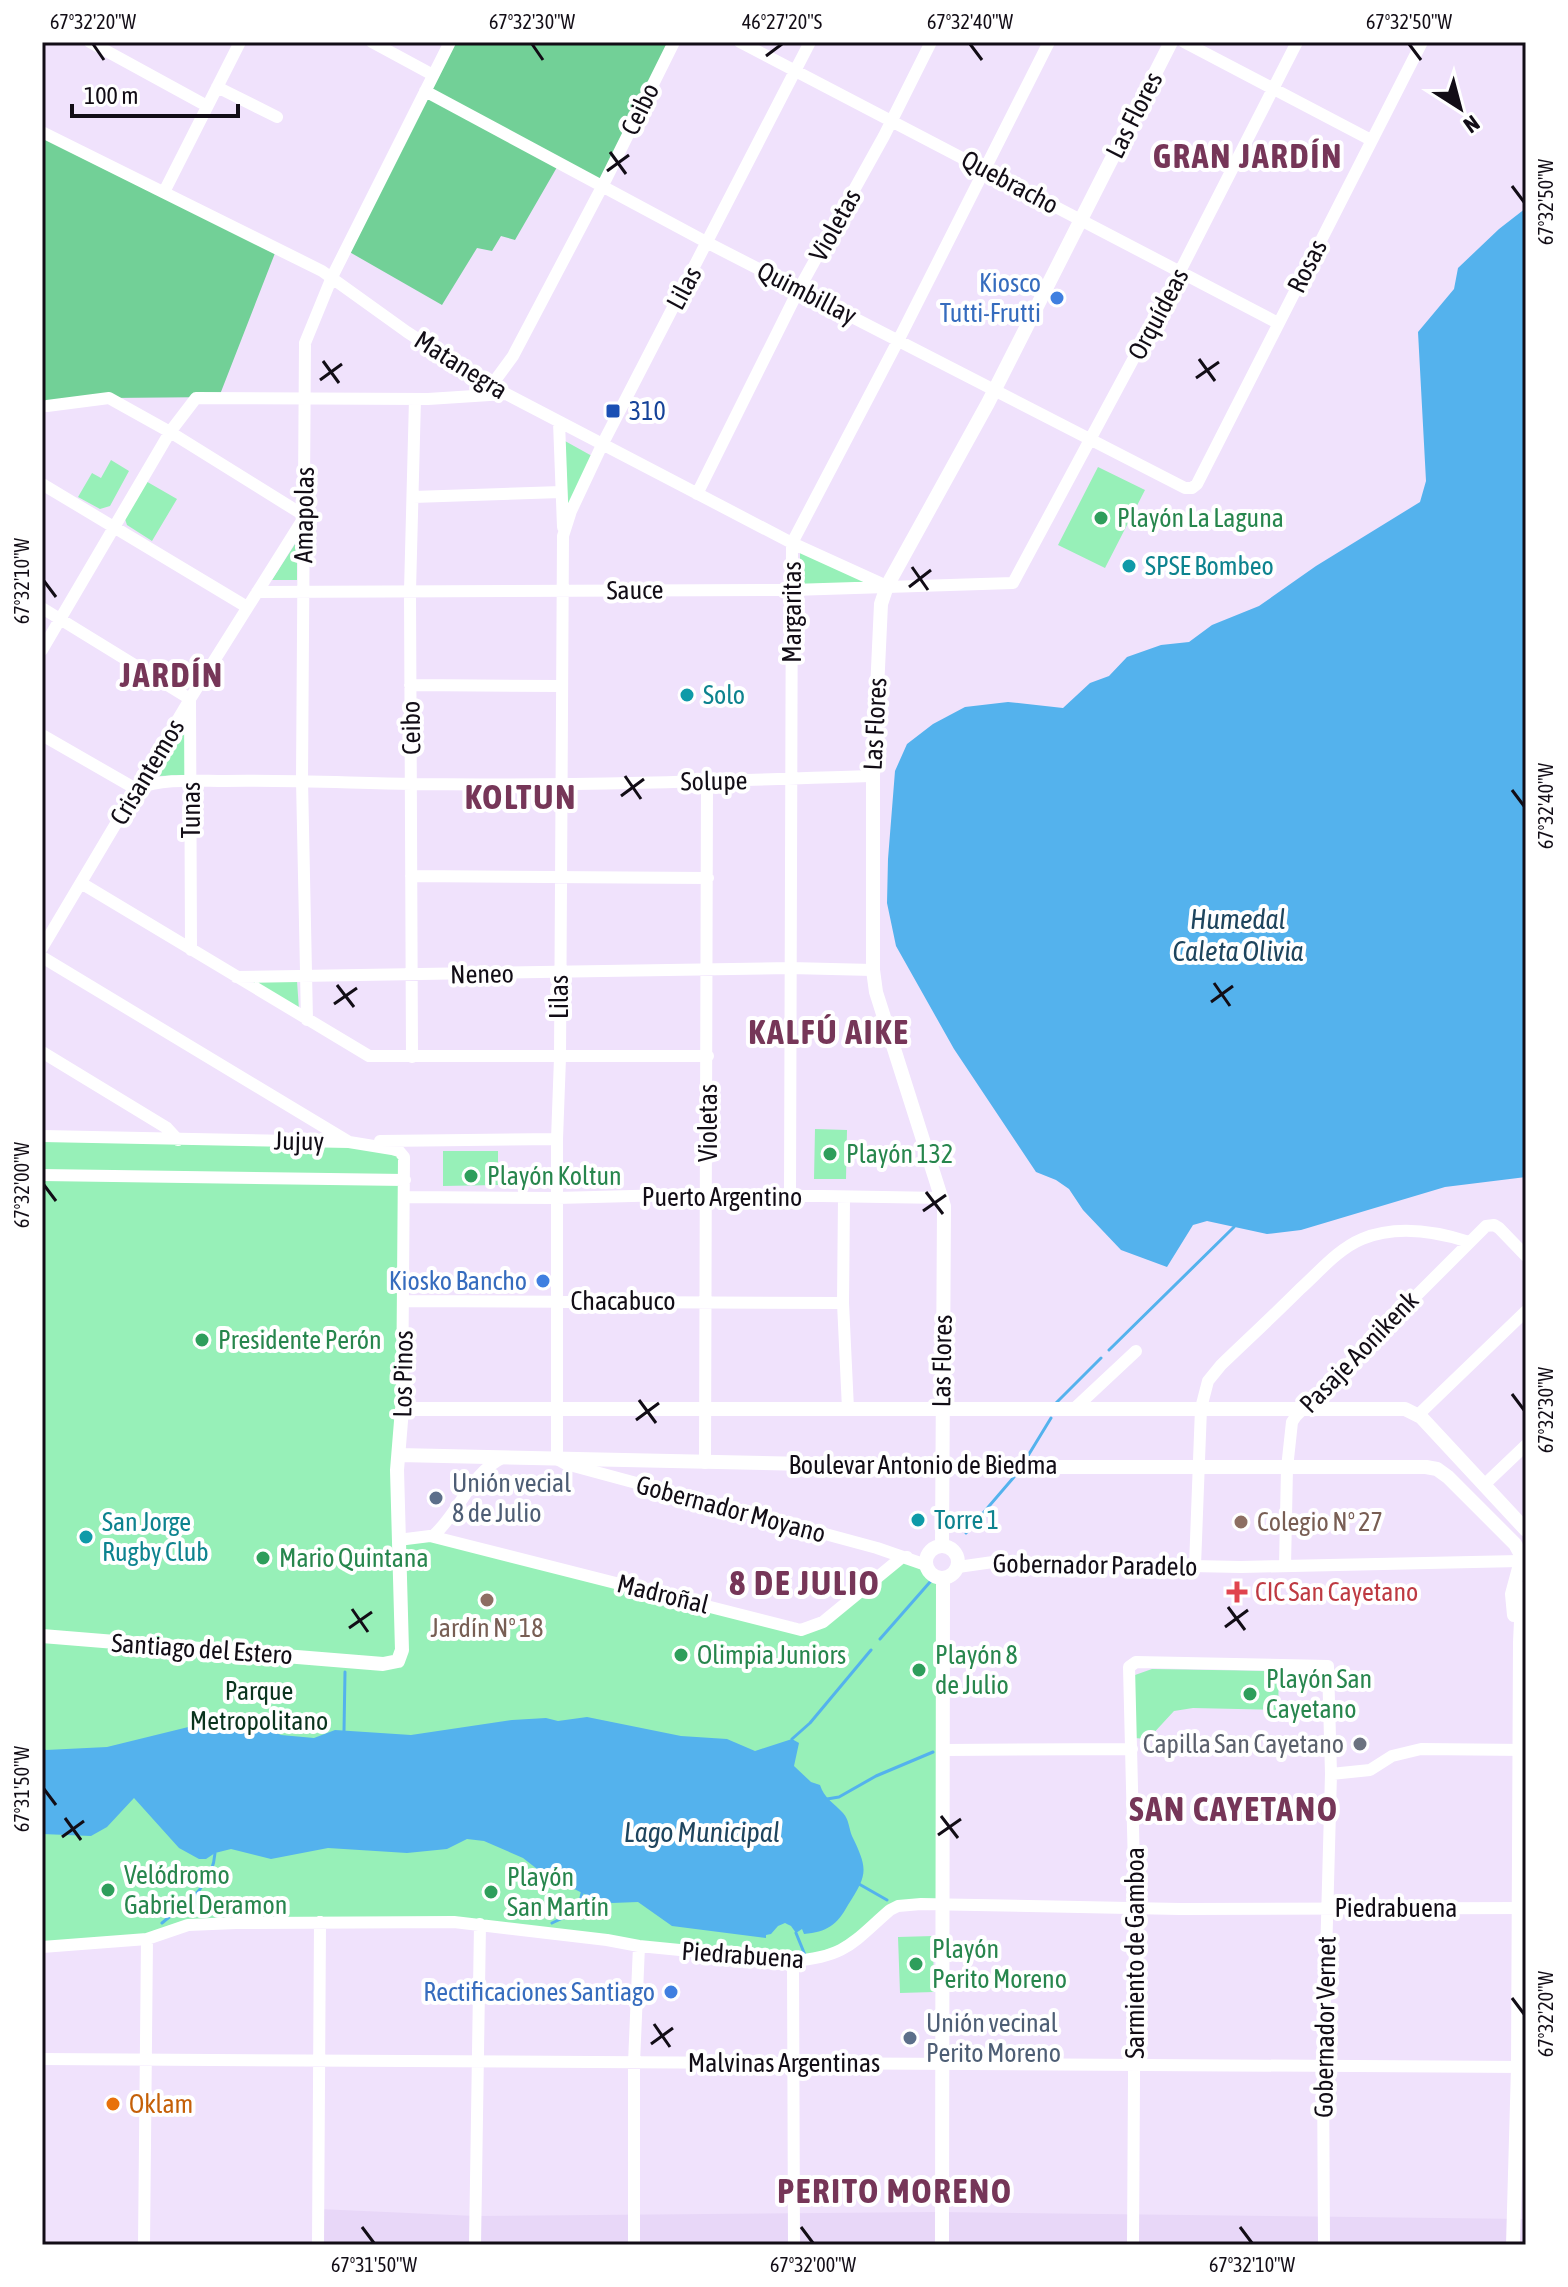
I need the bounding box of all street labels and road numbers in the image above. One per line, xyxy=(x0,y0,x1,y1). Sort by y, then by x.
street label: Las Flores xyxy=(1100,67,1168,163)
street label: Ceibo xyxy=(615,78,665,140)
street label: Quebracho xyxy=(956,144,1064,220)
street label: Violetas xyxy=(803,184,867,266)
street label: Rosas xyxy=(1281,234,1333,298)
street label: Quimbillay xyxy=(752,255,862,331)
street label: Lilas xyxy=(660,261,708,315)
street label: Orquídeas xyxy=(1121,263,1195,365)
street label: Matanegra xyxy=(409,325,513,405)
street label: Amapolas xyxy=(288,467,320,563)
street label: Margaritas xyxy=(777,561,807,663)
street label: Sauce xyxy=(606,575,664,605)
street label: Las Flores xyxy=(858,677,892,771)
street label: Ceibo xyxy=(396,701,426,755)
street label: Crisantemos xyxy=(104,714,190,830)
street label: Solupe xyxy=(680,765,748,797)
street label: Tunas xyxy=(176,782,206,838)
street label: Neneo xyxy=(450,958,514,990)
street label: Lilas xyxy=(544,975,574,1019)
street label: Violetas xyxy=(693,1084,723,1162)
street label: Jujuy xyxy=(274,1126,325,1156)
street label: Puerto Argentino xyxy=(642,1182,802,1212)
street label: Pasaje Aonikenk xyxy=(1294,1285,1424,1419)
street label: Chacabuco xyxy=(571,1286,675,1316)
street label: Las Flores xyxy=(926,1314,958,1408)
street label: Los Pinos xyxy=(387,1330,419,1418)
street label: Boulevar Antonio de Biedma xyxy=(788,1450,1058,1480)
street label: Gobernador Moyano xyxy=(633,1469,829,1549)
street label: Gobernador Paradelo xyxy=(992,1548,1198,1582)
street label: Madroñal xyxy=(614,1568,712,1620)
street label: Santiago del Estero xyxy=(110,1628,294,1670)
street label: Sarmiento de Gamboa xyxy=(1120,1847,1150,2059)
street label: Piedrabuena xyxy=(1335,1893,1457,1923)
street label: Piedrabuena xyxy=(681,1936,805,1974)
street label: Gobernador Vernet xyxy=(1308,1936,1342,2118)
street label: Malvinas Argentinas xyxy=(688,2048,880,2078)

